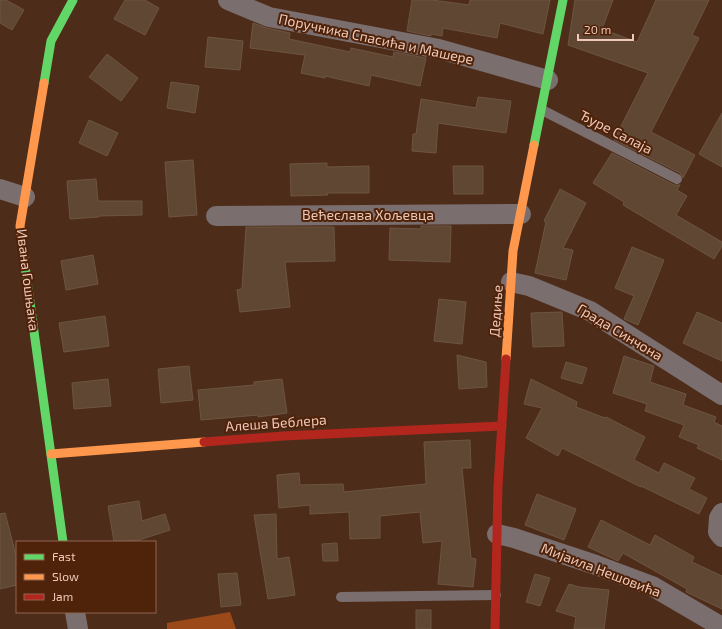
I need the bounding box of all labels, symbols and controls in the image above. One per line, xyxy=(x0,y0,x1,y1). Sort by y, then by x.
street label: Поручника Спасића и Машере xyxy=(277,10,475,67)
scale bar xyxy=(578,16,633,42)
text: 20 m xyxy=(584,22,611,36)
street label: Ђуре Салаја xyxy=(577,106,655,157)
street label: Већеслава Хољевца xyxy=(302,206,434,223)
street label: Ивана Гошњака xyxy=(14,228,43,332)
street label: Дедиње xyxy=(485,284,506,338)
street label: Града Синчона xyxy=(575,299,666,364)
street label: Алеша Беблера xyxy=(225,410,327,435)
street label: Мијаила Нешовића xyxy=(539,539,663,600)
legend xyxy=(16,541,156,613)
text: Fast xyxy=(52,549,76,563)
text: Slow xyxy=(52,569,79,583)
text: Jam xyxy=(52,589,73,603)

